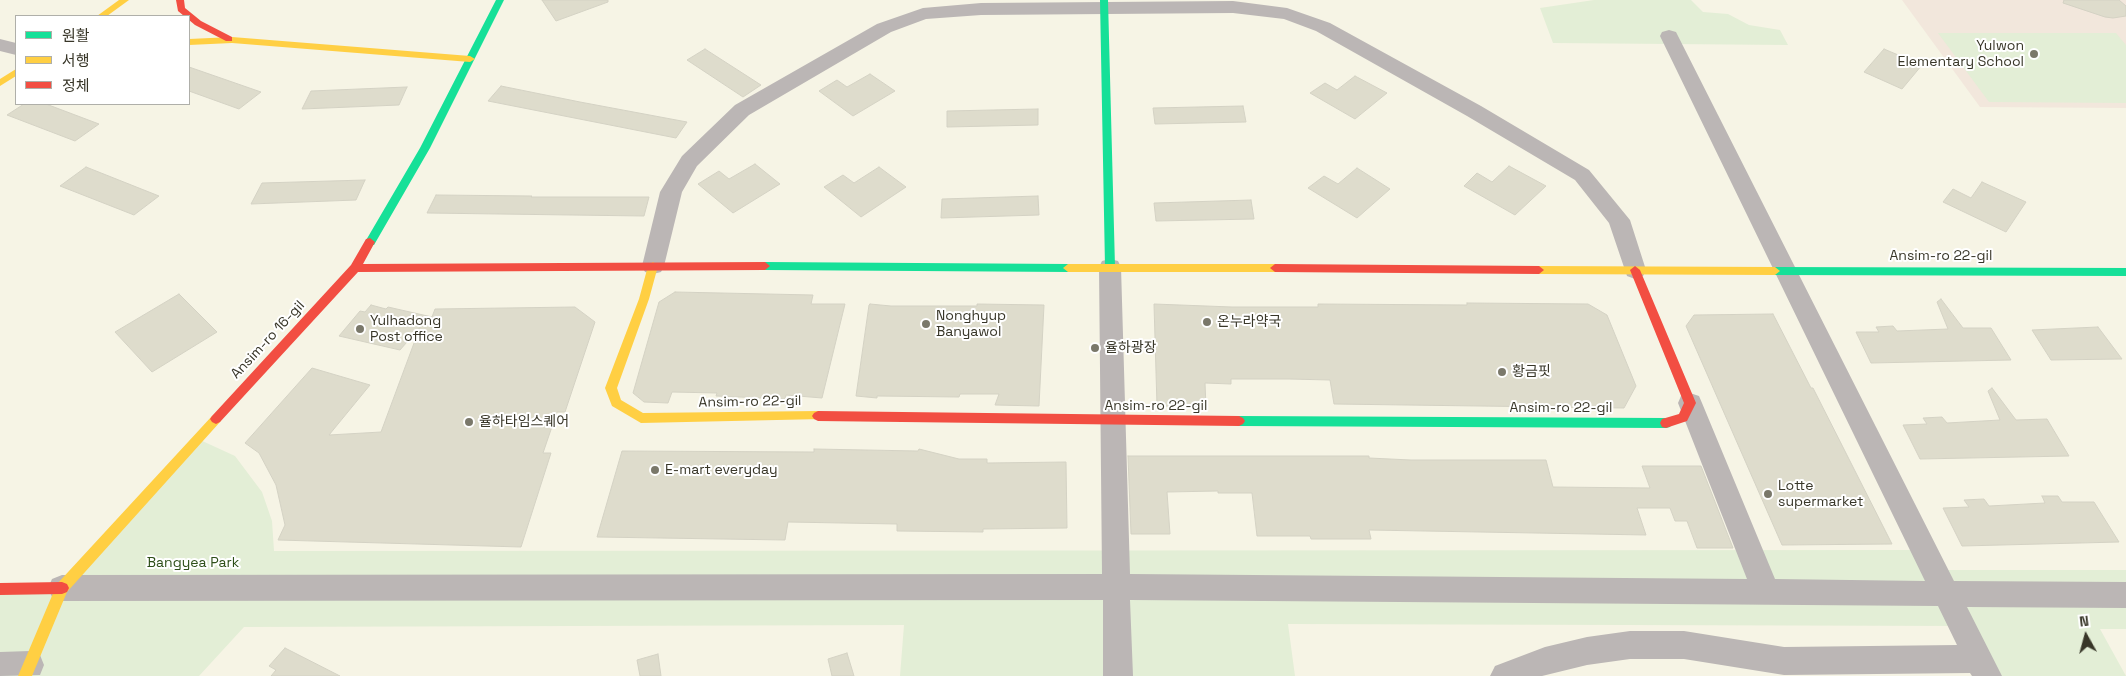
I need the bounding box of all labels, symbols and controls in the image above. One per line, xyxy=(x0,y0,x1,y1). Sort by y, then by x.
legend xyxy=(15,15,190,105)
text: 원활 xyxy=(62,26,90,45)
place label: Yulwon Elementary School xyxy=(1898,38,2024,70)
marker: Yulwon Elementary School xyxy=(2028,48,2040,60)
text: 서행 xyxy=(62,51,90,70)
text: 정체 xyxy=(62,76,90,95)
street label: Ansim-ro 22-gil xyxy=(1890,248,1992,264)
street label: Ansim-ro 16-gil xyxy=(228,298,308,382)
place label: Nonghyup Banyawol xyxy=(936,308,1006,341)
place label: Yulhadong Post office xyxy=(370,313,443,346)
place label: 온누라약국 xyxy=(1217,314,1281,330)
marker: 온누라약국 xyxy=(1201,316,1213,328)
marker: Nonghyup Banyawol xyxy=(920,318,932,330)
marker: Yulhadong Post office xyxy=(354,323,366,335)
place label: 율하광장 xyxy=(1105,340,1157,356)
marker: 율하광장 xyxy=(1089,342,1101,354)
place label: 황금핏 xyxy=(1512,364,1551,380)
marker: 황금핏 xyxy=(1496,366,1508,378)
street label: Ansim-ro 22-gil xyxy=(698,393,802,411)
street label: Ansim-ro 22-gil xyxy=(1105,398,1207,414)
street label: Ansim-ro 22-gil xyxy=(1510,400,1612,416)
place label: 율하타임스퀘어 xyxy=(479,414,569,430)
marker: 율하타임스퀘어 xyxy=(463,416,475,428)
place label: E-mart everyday xyxy=(665,462,777,478)
marker: E-mart everyday xyxy=(649,464,661,476)
place label: Lotte supermarket xyxy=(1778,478,1864,511)
marker: Lotte supermarket xyxy=(1762,488,1774,500)
park label: Bangyea Park xyxy=(147,555,239,571)
north arrow xyxy=(2061,611,2111,661)
text: N xyxy=(2078,612,2090,631)

